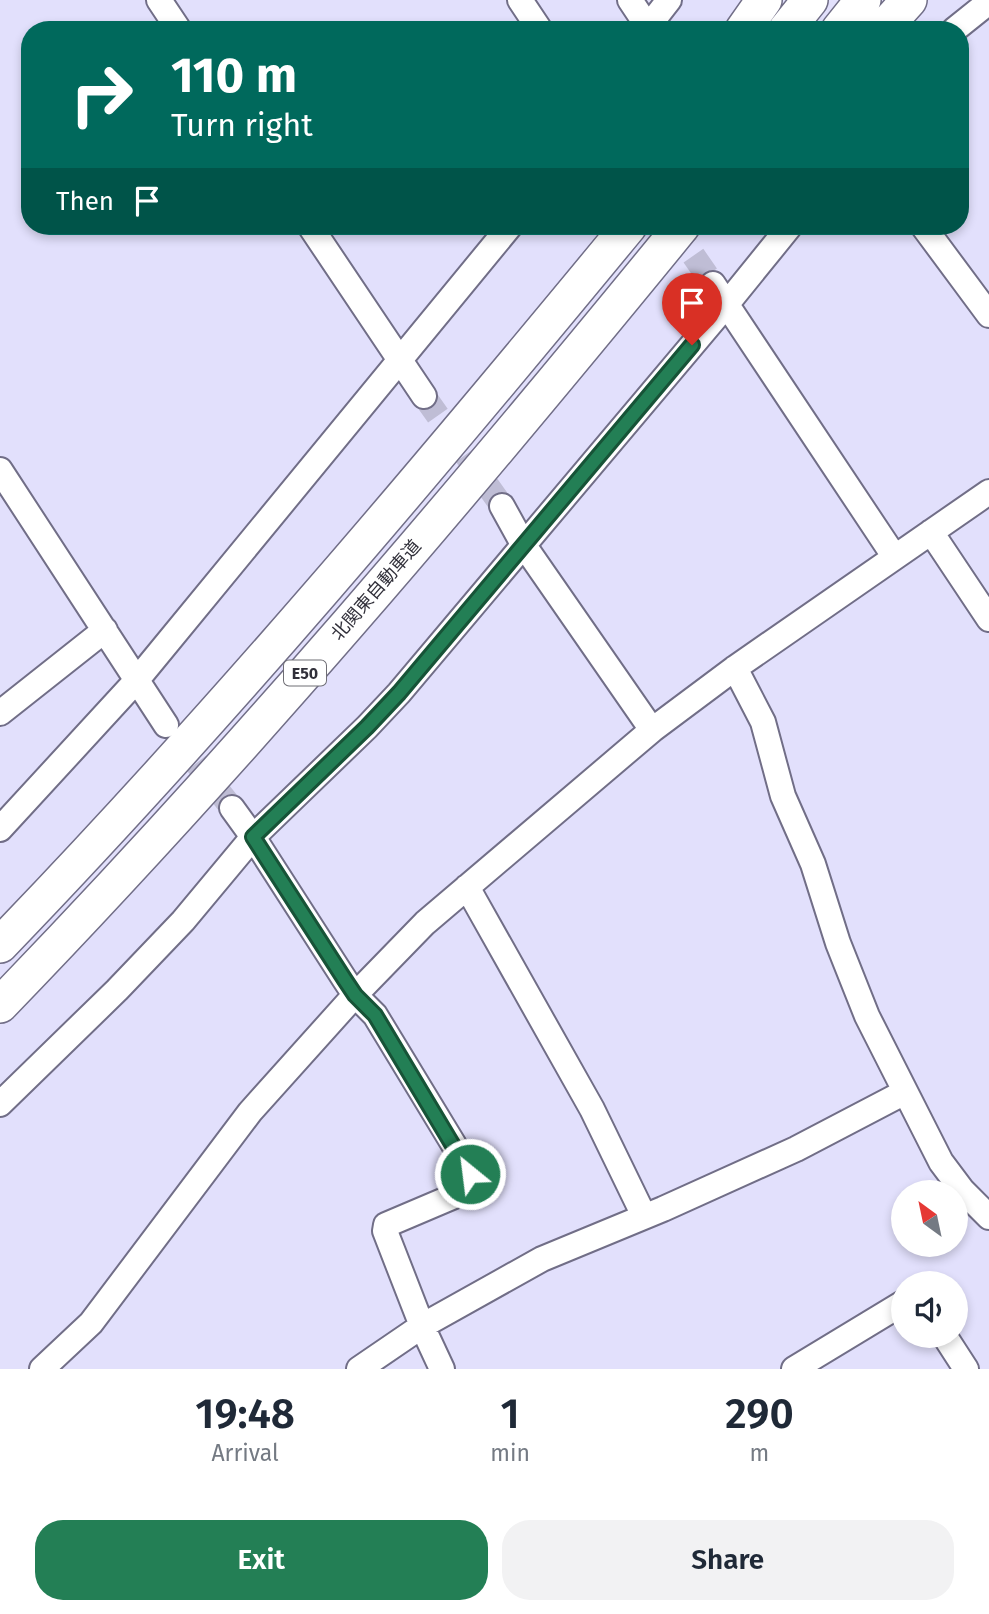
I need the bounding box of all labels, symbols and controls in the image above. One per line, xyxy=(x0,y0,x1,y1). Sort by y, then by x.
text: 110 m xyxy=(171,46,297,105)
icon: right xyxy=(56,49,147,140)
text: Turn right xyxy=(171,106,313,144)
icon: arrive xyxy=(128,182,166,220)
text: Then xyxy=(56,186,114,217)
pin xyxy=(662,273,722,345)
icon: arrive xyxy=(673,284,711,322)
street label: 北関東自動車道 xyxy=(326,535,426,645)
road number: E50 xyxy=(284,660,326,686)
position arrow xyxy=(433,1137,507,1211)
north arrow xyxy=(891,1180,968,1256)
map controls xyxy=(891,1180,968,1348)
button: sound xyxy=(891,1271,968,1348)
text: 19:48 xyxy=(195,1389,295,1439)
text: 1 xyxy=(500,1389,520,1439)
text: 290 xyxy=(725,1389,794,1439)
text: Arrival xyxy=(211,1439,279,1467)
text: min xyxy=(490,1439,530,1467)
text: m xyxy=(750,1439,769,1467)
button: Exit xyxy=(35,1520,488,1600)
button: Share xyxy=(502,1520,954,1600)

